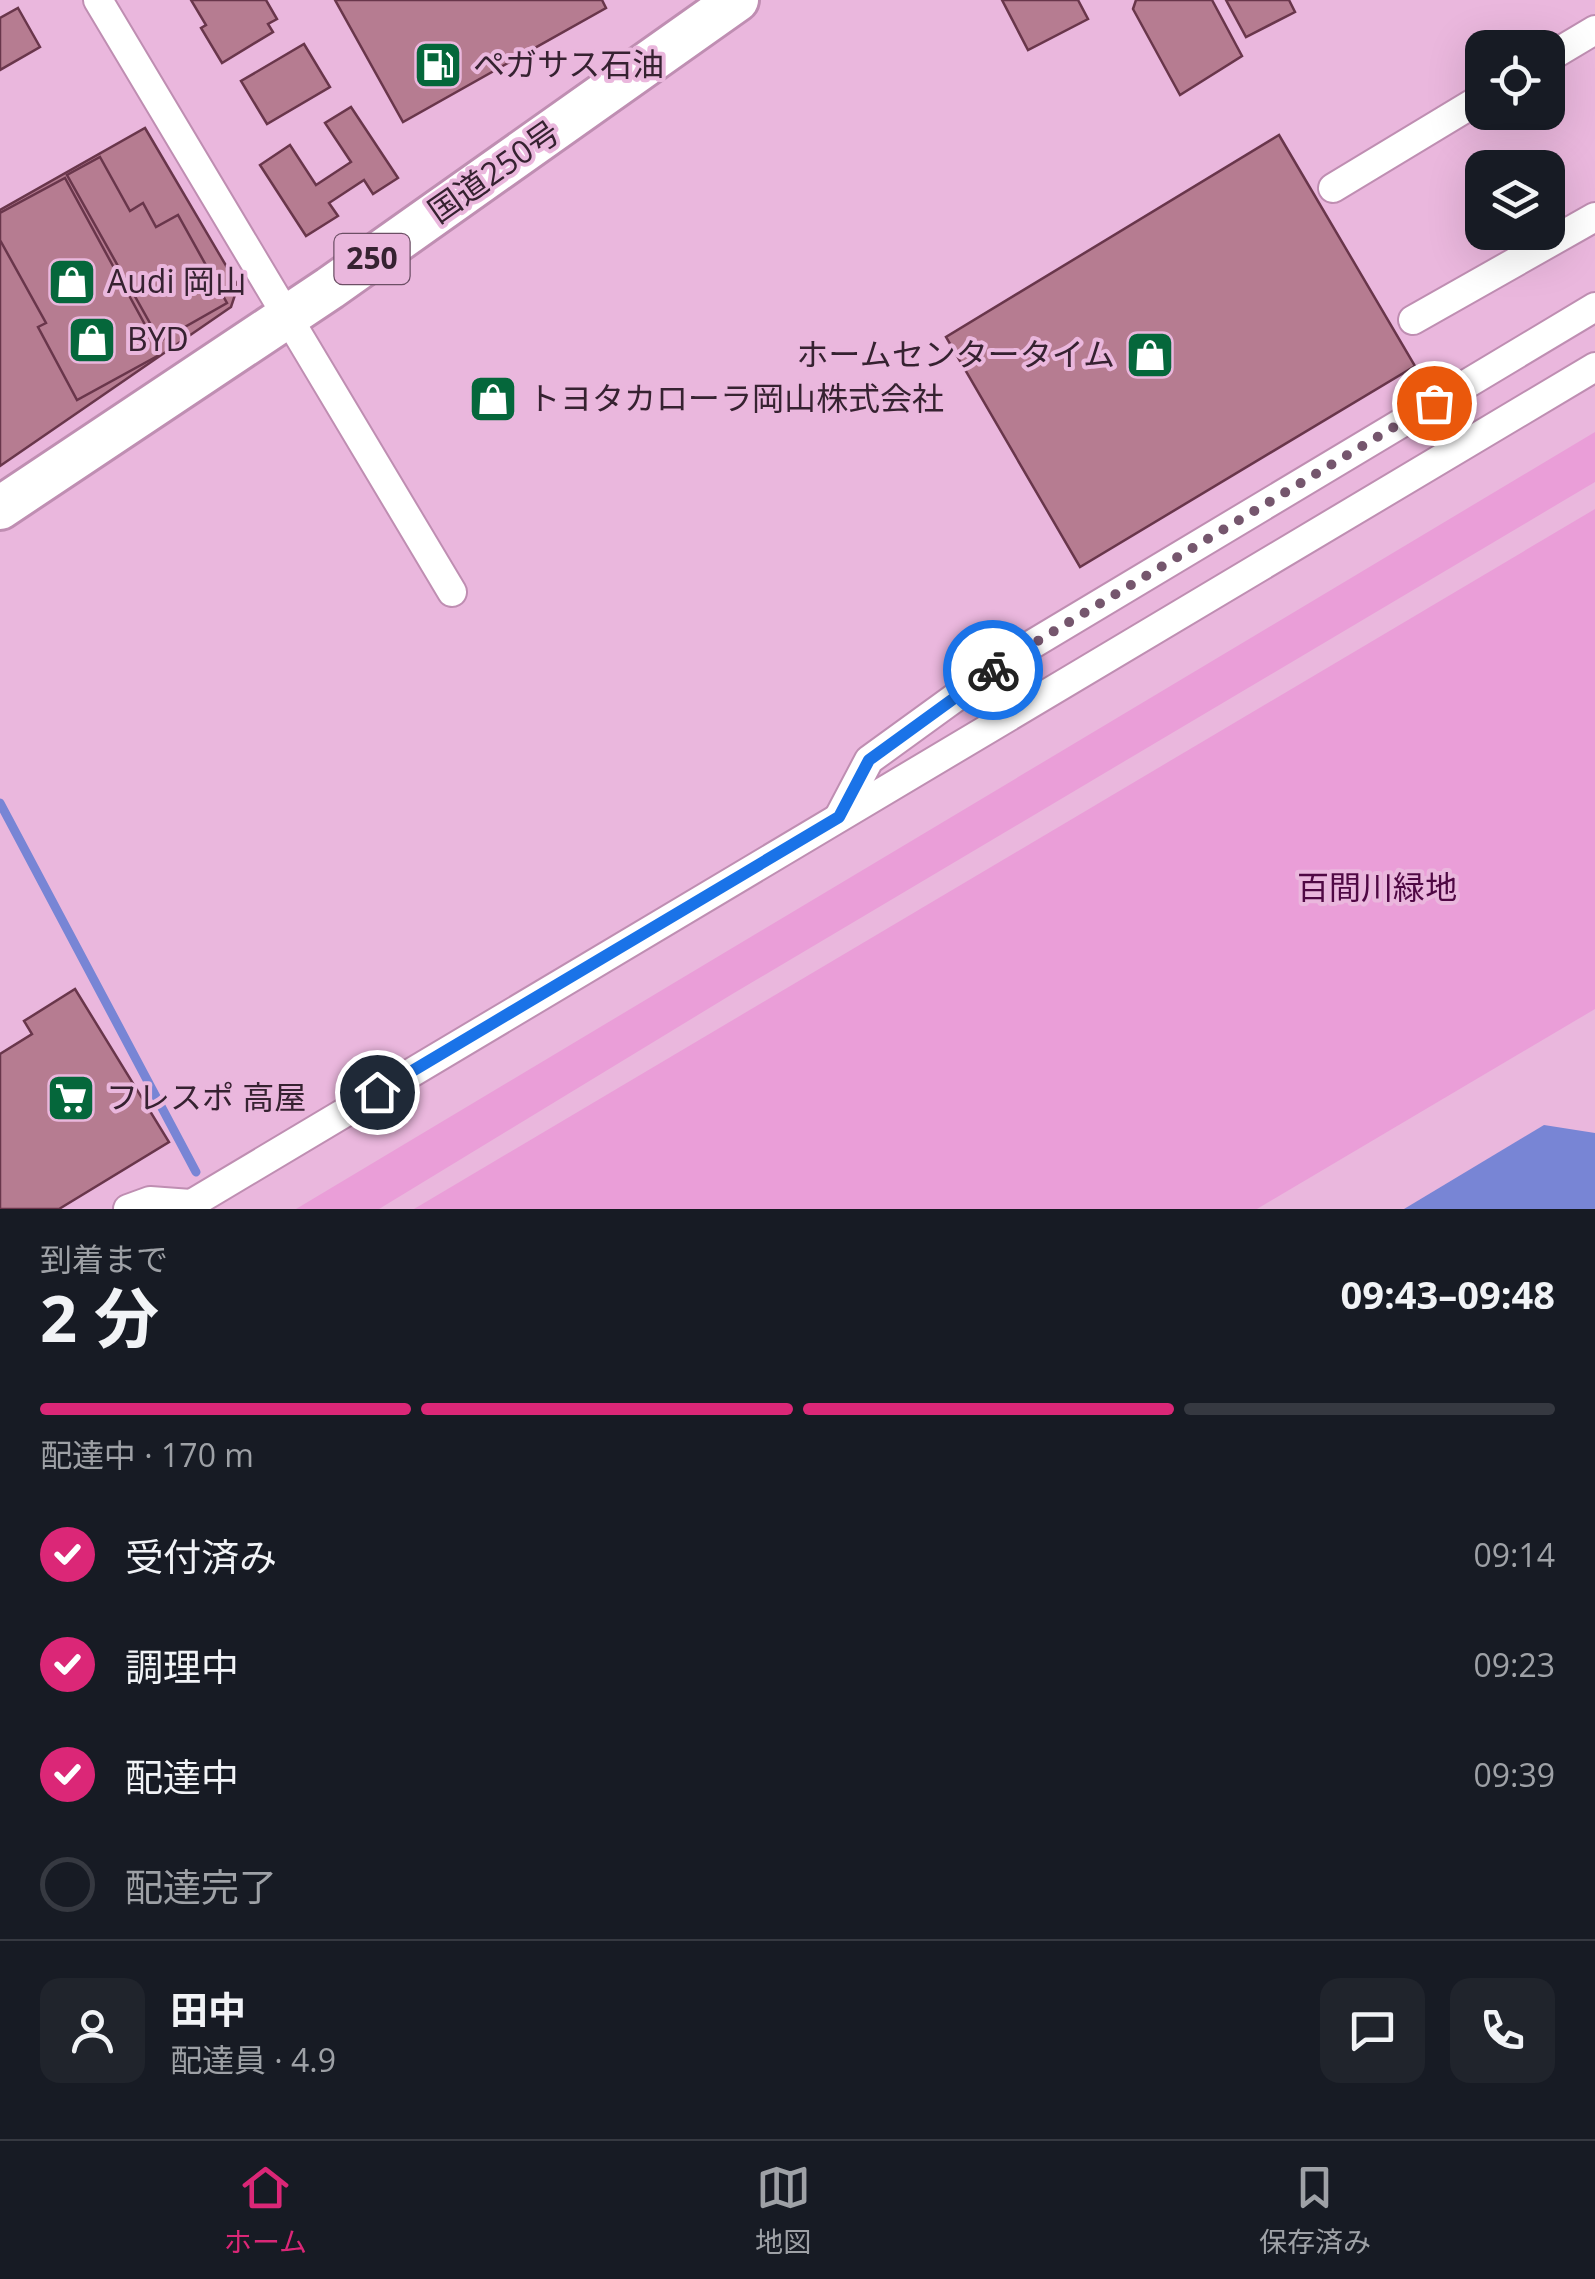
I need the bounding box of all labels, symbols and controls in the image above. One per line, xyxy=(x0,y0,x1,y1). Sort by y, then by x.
map controls xyxy=(1465,30,1565,250)
button: locate xyxy=(1465,30,1565,130)
fuel station icon: ペガサス石油 xyxy=(412,39,464,91)
place label: ペガサス石油 xyxy=(473,42,664,85)
street label: 国道250号 xyxy=(419,110,567,232)
button: layers xyxy=(1465,150,1565,250)
road number: 250 xyxy=(334,234,410,284)
shop icon: Audi 岡山 xyxy=(46,256,98,308)
place label: Audi 岡山 xyxy=(107,259,247,302)
shop icon: BYD xyxy=(66,314,118,366)
place label: BYD xyxy=(127,317,189,360)
shop icon: ホームセンタータイム xyxy=(1124,329,1176,381)
place label: ホームセンタータイム xyxy=(797,332,1115,375)
pin xyxy=(1392,361,1477,446)
shop icon: トヨタカローラ岡山株式会社 xyxy=(467,373,519,425)
place label: トヨタカローラ岡山株式会社 xyxy=(528,376,944,419)
icon: bag xyxy=(1407,376,1462,431)
courier xyxy=(943,620,1043,720)
icon: bike xyxy=(966,643,1021,698)
park label: 百間川緑地 xyxy=(1297,865,1457,908)
pin xyxy=(335,1050,420,1135)
icon: home xyxy=(350,1065,405,1120)
supermarket icon: フレスポ 高屋 xyxy=(45,1072,97,1124)
place label: フレスポ 高屋 xyxy=(106,1075,306,1118)
text: 到着まで xyxy=(40,1237,168,1280)
text: 09:43–09:48 xyxy=(1341,1268,1555,1320)
text: 2 分 xyxy=(40,1273,159,1361)
text: 配達中 · 170 m xyxy=(40,1433,254,1476)
icon: check xyxy=(40,1527,95,1582)
text: 受付済み xyxy=(125,1530,277,1582)
text: 09:14 xyxy=(1473,1533,1555,1576)
icon: check xyxy=(40,1637,95,1692)
text: 調理中 xyxy=(125,1640,239,1692)
text: 09:23 xyxy=(1473,1643,1555,1686)
icon: check xyxy=(40,1747,95,1802)
text: 配達中 xyxy=(125,1750,239,1802)
text: 09:39 xyxy=(1473,1753,1555,1796)
text: 配達完了 xyxy=(125,1860,277,1912)
button: person xyxy=(40,1978,145,2083)
button: chat xyxy=(1320,1978,1425,2083)
button: phone xyxy=(1450,1978,1555,2083)
text: 田中 xyxy=(170,1983,246,2035)
text: 配達員 · 4.9 xyxy=(170,2038,336,2081)
tab: ホーム xyxy=(224,2160,307,2260)
tab: 地図 xyxy=(755,2160,811,2260)
tab: 保存済み xyxy=(1259,2160,1371,2260)

